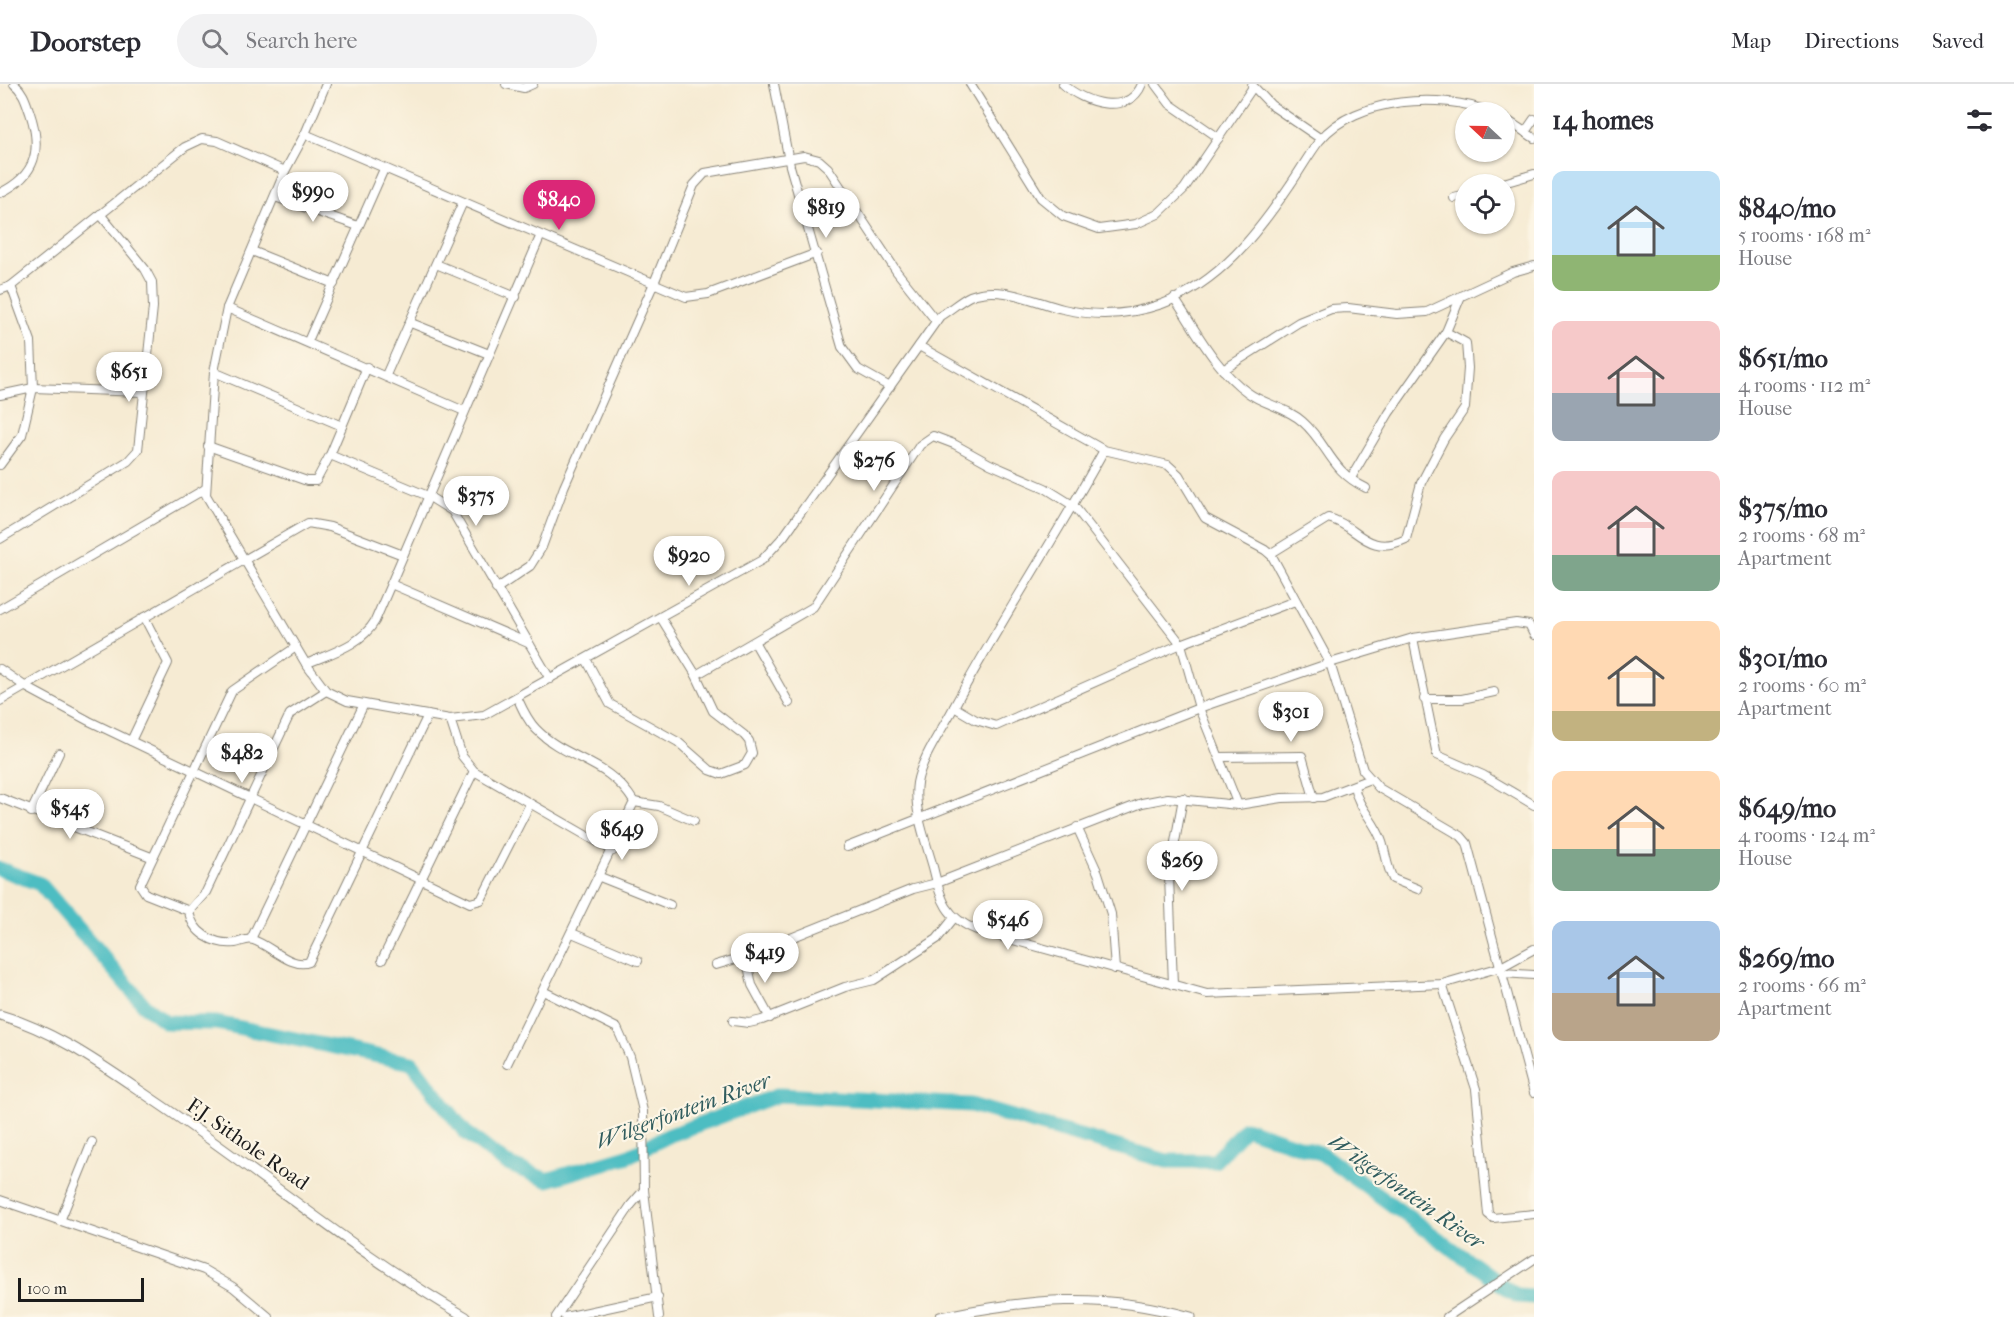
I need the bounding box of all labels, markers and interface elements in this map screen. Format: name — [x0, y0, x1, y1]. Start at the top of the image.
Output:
search box — [177, 14, 597, 68]
text: Doorstep — [30, 25, 141, 58]
icon: search — [198, 25, 231, 58]
text: Search here — [246, 28, 357, 54]
text: Map — [1731, 29, 1771, 53]
text: Directions — [1804, 29, 1899, 53]
text: Saved — [1932, 29, 1984, 53]
north arrow — [1455, 102, 1515, 162]
map controls — [1455, 102, 1515, 234]
icon: filters — [1963, 104, 1996, 137]
text: 14 homes — [1552, 105, 1654, 136]
pin: $990 — [277, 172, 349, 223]
button: locate — [1455, 174, 1515, 234]
text: $990 — [291, 180, 335, 203]
pin: $840 — [523, 180, 595, 231]
text: $840 — [537, 188, 581, 211]
pin: $819 — [790, 188, 862, 239]
text: $840/mo — [1738, 193, 1836, 224]
icon: home — [1600, 195, 1672, 267]
text: $819 — [807, 196, 845, 219]
text: 5 rooms · 168 m² — [1738, 224, 1871, 247]
text: House — [1738, 247, 1792, 270]
text: $651/mo — [1738, 343, 1828, 374]
icon: home — [1600, 345, 1672, 417]
pin: $651 — [93, 352, 165, 403]
text: $651 — [110, 360, 148, 383]
text: 4 rooms · 112 m² — [1738, 374, 1870, 397]
text: House — [1738, 397, 1792, 420]
pin: $276 — [838, 441, 910, 492]
text: $276 — [853, 449, 895, 472]
pin: $375 — [440, 476, 512, 527]
text: $375 — [457, 484, 495, 507]
text: $375/mo — [1738, 493, 1828, 524]
icon: home — [1600, 495, 1672, 567]
text: 2 rooms · 68 m² — [1738, 524, 1865, 547]
pin: $920 — [653, 536, 725, 587]
text: $920 — [668, 544, 710, 567]
text: Apartment — [1738, 547, 1832, 570]
text: $301/mo — [1738, 643, 1827, 674]
icon: home — [1600, 645, 1672, 717]
text: 2 rooms · 60 m² — [1738, 674, 1866, 697]
pin: $301 — [1255, 692, 1327, 743]
text: Apartment — [1738, 697, 1832, 720]
text: $301 — [1272, 700, 1310, 723]
pin: $482 — [206, 733, 278, 784]
text: $482 — [220, 741, 264, 764]
pin: $545 — [34, 789, 106, 840]
text: $649/mo — [1738, 793, 1836, 824]
icon: home — [1600, 795, 1672, 867]
text: $545 — [50, 797, 90, 820]
pin: $649 — [586, 810, 658, 861]
text: $649 — [600, 818, 644, 841]
text: 4 rooms · 124 m² — [1738, 824, 1875, 847]
pin: $269 — [1146, 841, 1218, 892]
text: House — [1738, 847, 1792, 870]
text: $269 — [1161, 849, 1203, 872]
pin: $546 — [972, 900, 1044, 951]
text: $546 — [987, 908, 1029, 931]
pin: $419 — [729, 933, 801, 984]
text: $419 — [745, 941, 785, 964]
text: $269/mo — [1738, 943, 1834, 974]
icon: home — [1600, 945, 1672, 1017]
text: 2 rooms · 66 m² — [1738, 974, 1866, 997]
text: Apartment — [1738, 997, 1832, 1020]
water label: Wilgerfontein River — [592, 1066, 776, 1155]
street label: F.J. Sithole Road — [182, 1093, 314, 1195]
water label: Wilgerfontein River — [1323, 1128, 1491, 1257]
scale bar — [18, 1275, 144, 1302]
text: 100 m — [27, 1279, 67, 1298]

